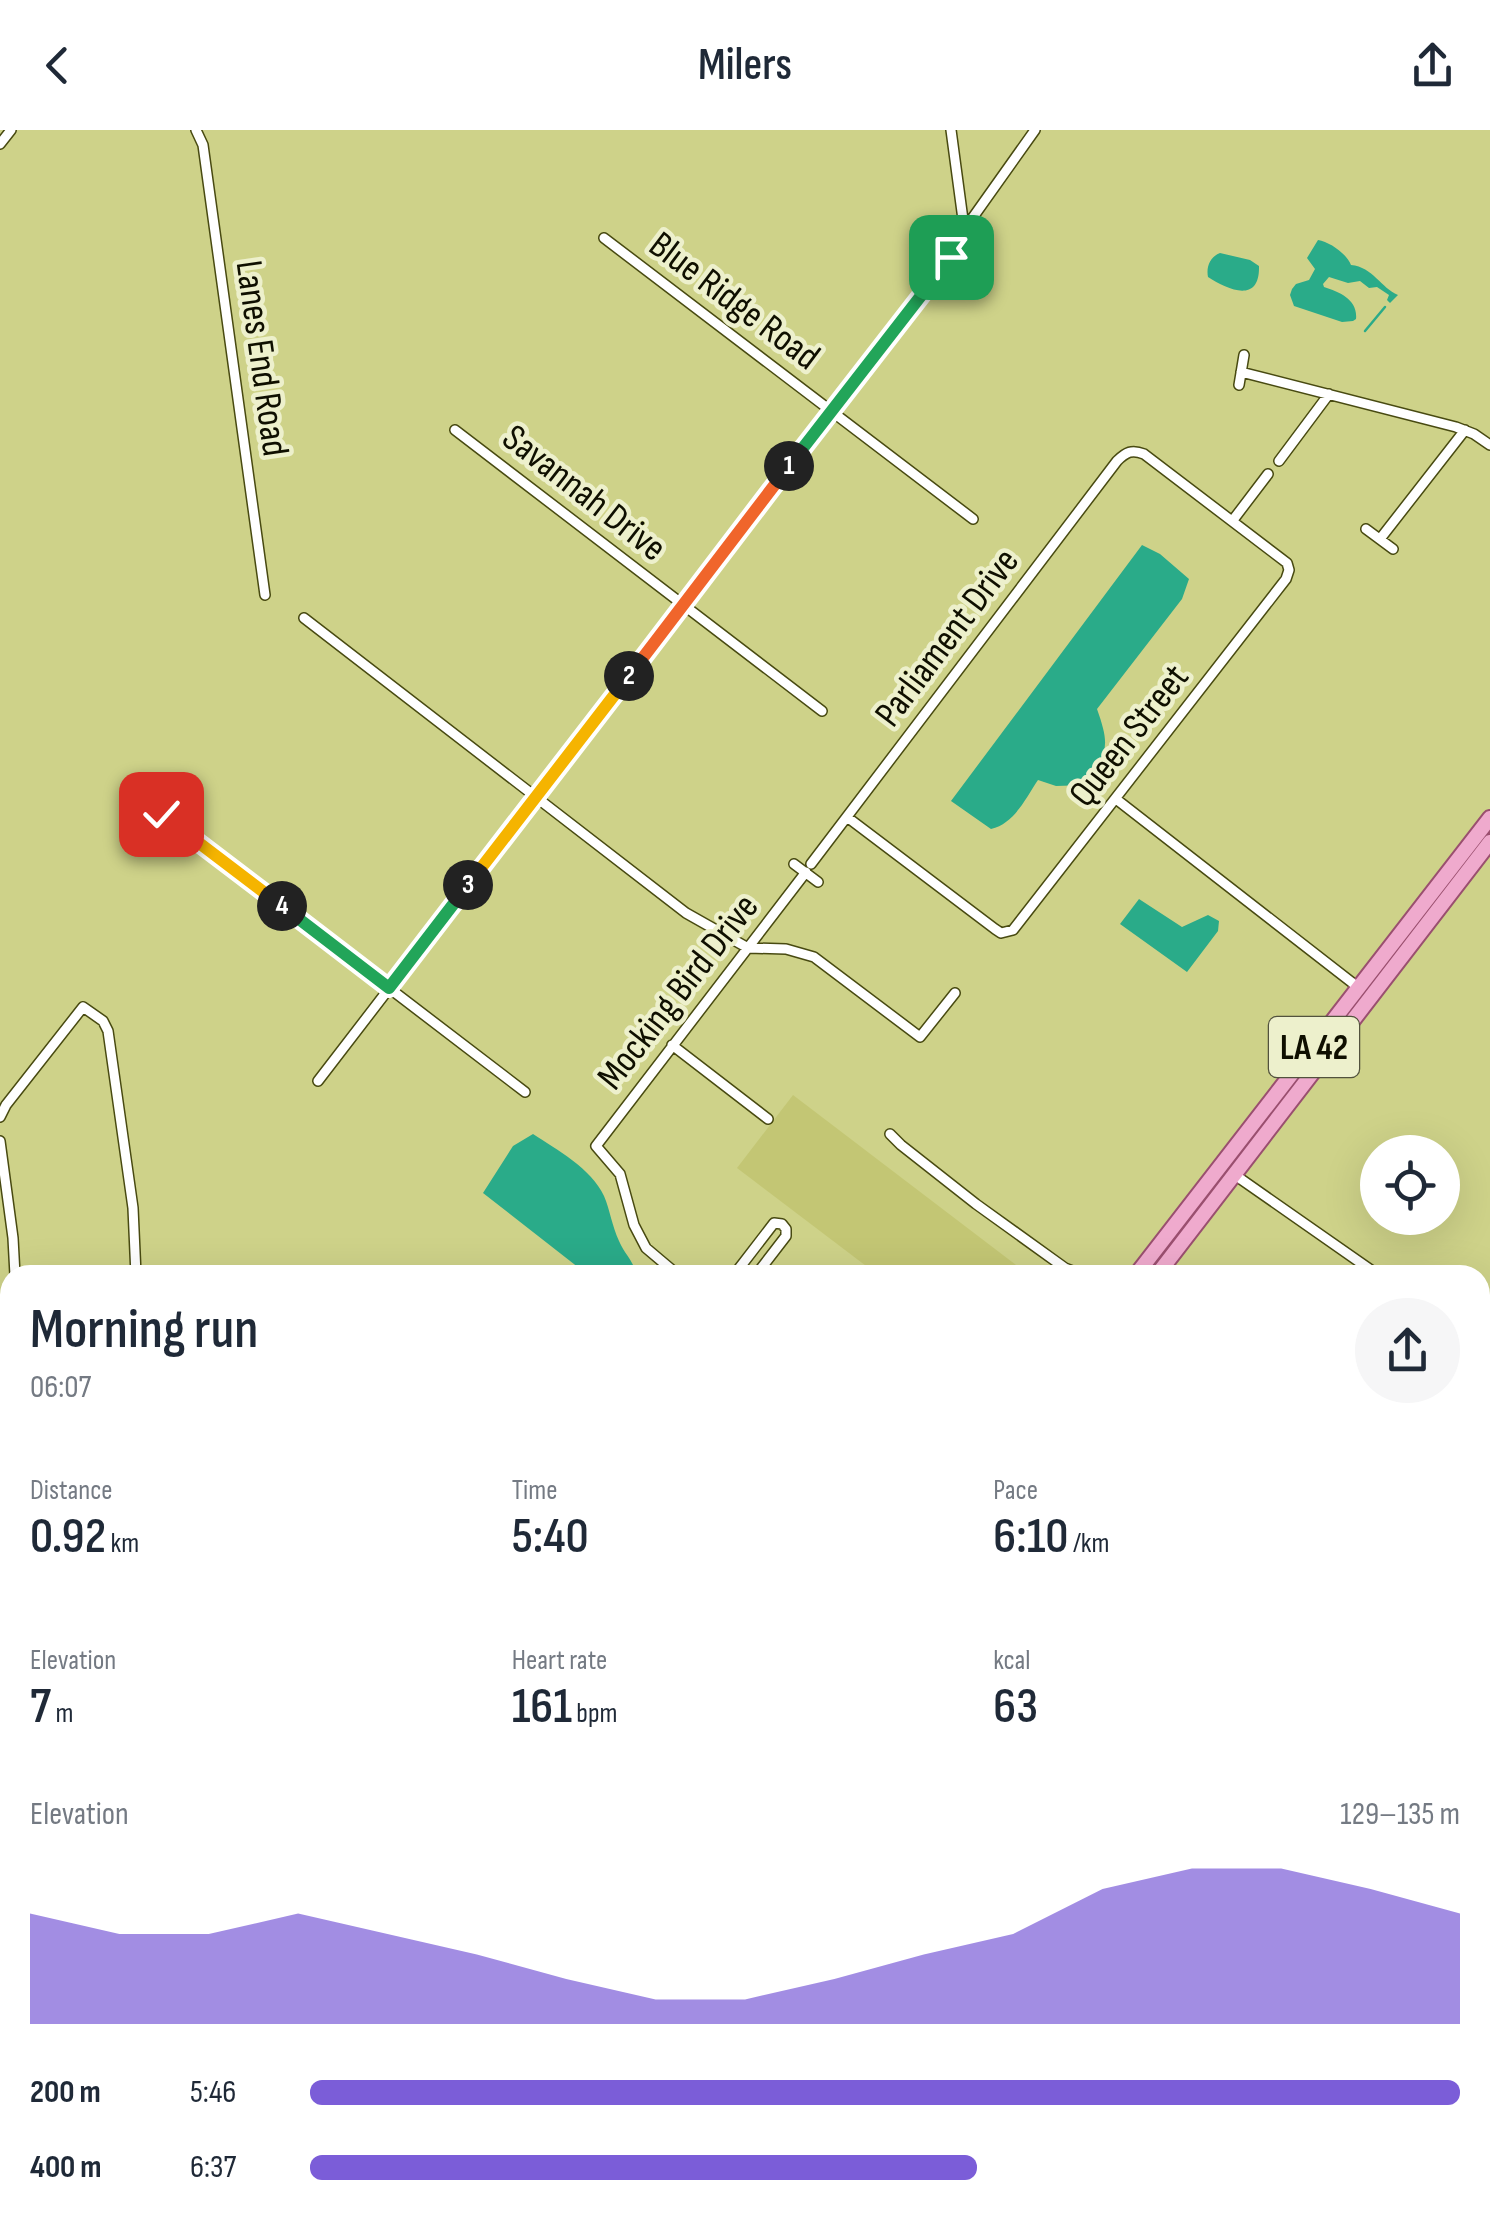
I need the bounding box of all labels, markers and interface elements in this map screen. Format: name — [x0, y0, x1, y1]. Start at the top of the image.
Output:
icon: back — [30, 38, 85, 93]
text: Milers — [698, 38, 792, 93]
icon: share — [1405, 38, 1460, 93]
pin — [909, 215, 994, 300]
street label: Blue Ridge Road — [640, 223, 828, 380]
icon: arrive — [924, 230, 979, 285]
street label: Lanes End Road — [226, 258, 298, 459]
street label: Savannah Drive — [493, 415, 675, 571]
pin: 1 — [764, 441, 814, 491]
text: 1 — [784, 449, 794, 482]
street label: Parliament Drive — [866, 540, 1029, 736]
pin: 2 — [604, 651, 654, 701]
street label: Queen Street — [1060, 656, 1199, 816]
text: 2 — [623, 659, 635, 692]
pin — [119, 772, 204, 857]
icon: check — [134, 787, 189, 842]
pin: 3 — [443, 860, 493, 910]
text: 3 — [462, 868, 474, 901]
pin: 4 — [257, 881, 307, 931]
street label: Mocking Bird Drive — [588, 885, 768, 1098]
text: 4 — [275, 889, 289, 922]
road number: LA 42 — [1269, 1017, 1359, 1077]
map controls — [1360, 1135, 1460, 1235]
button: locate — [1360, 1135, 1460, 1235]
text: Morning run — [30, 1297, 258, 1364]
button: share — [1355, 1298, 1460, 1403]
text: 06:07 — [30, 1368, 91, 1407]
text: Distance — [30, 1474, 113, 1507]
text: Time — [512, 1474, 557, 1507]
text: Pace — [993, 1474, 1038, 1507]
text: 0.92 — [30, 1507, 106, 1567]
text: 5:40 — [512, 1507, 589, 1567]
text: 6:10 — [993, 1507, 1068, 1567]
text: km — [106, 1527, 139, 1560]
text: /km — [1068, 1527, 1109, 1560]
text: Elevation — [30, 1644, 116, 1677]
text: Heart rate — [512, 1644, 607, 1677]
text: kcal — [993, 1644, 1030, 1677]
text: 7 — [30, 1677, 51, 1737]
text: 161 — [512, 1677, 572, 1737]
text: 63 — [993, 1677, 1038, 1737]
text: m — [51, 1697, 74, 1730]
text: bpm — [572, 1697, 618, 1730]
text: Elevation — [30, 1795, 129, 1834]
text: 129–135 m — [1340, 1795, 1460, 1834]
text: 200 m — [30, 2073, 101, 2112]
text: 5:46 — [190, 2073, 236, 2112]
text: 400 m — [30, 2148, 102, 2187]
text: 6:37 — [190, 2148, 236, 2187]

